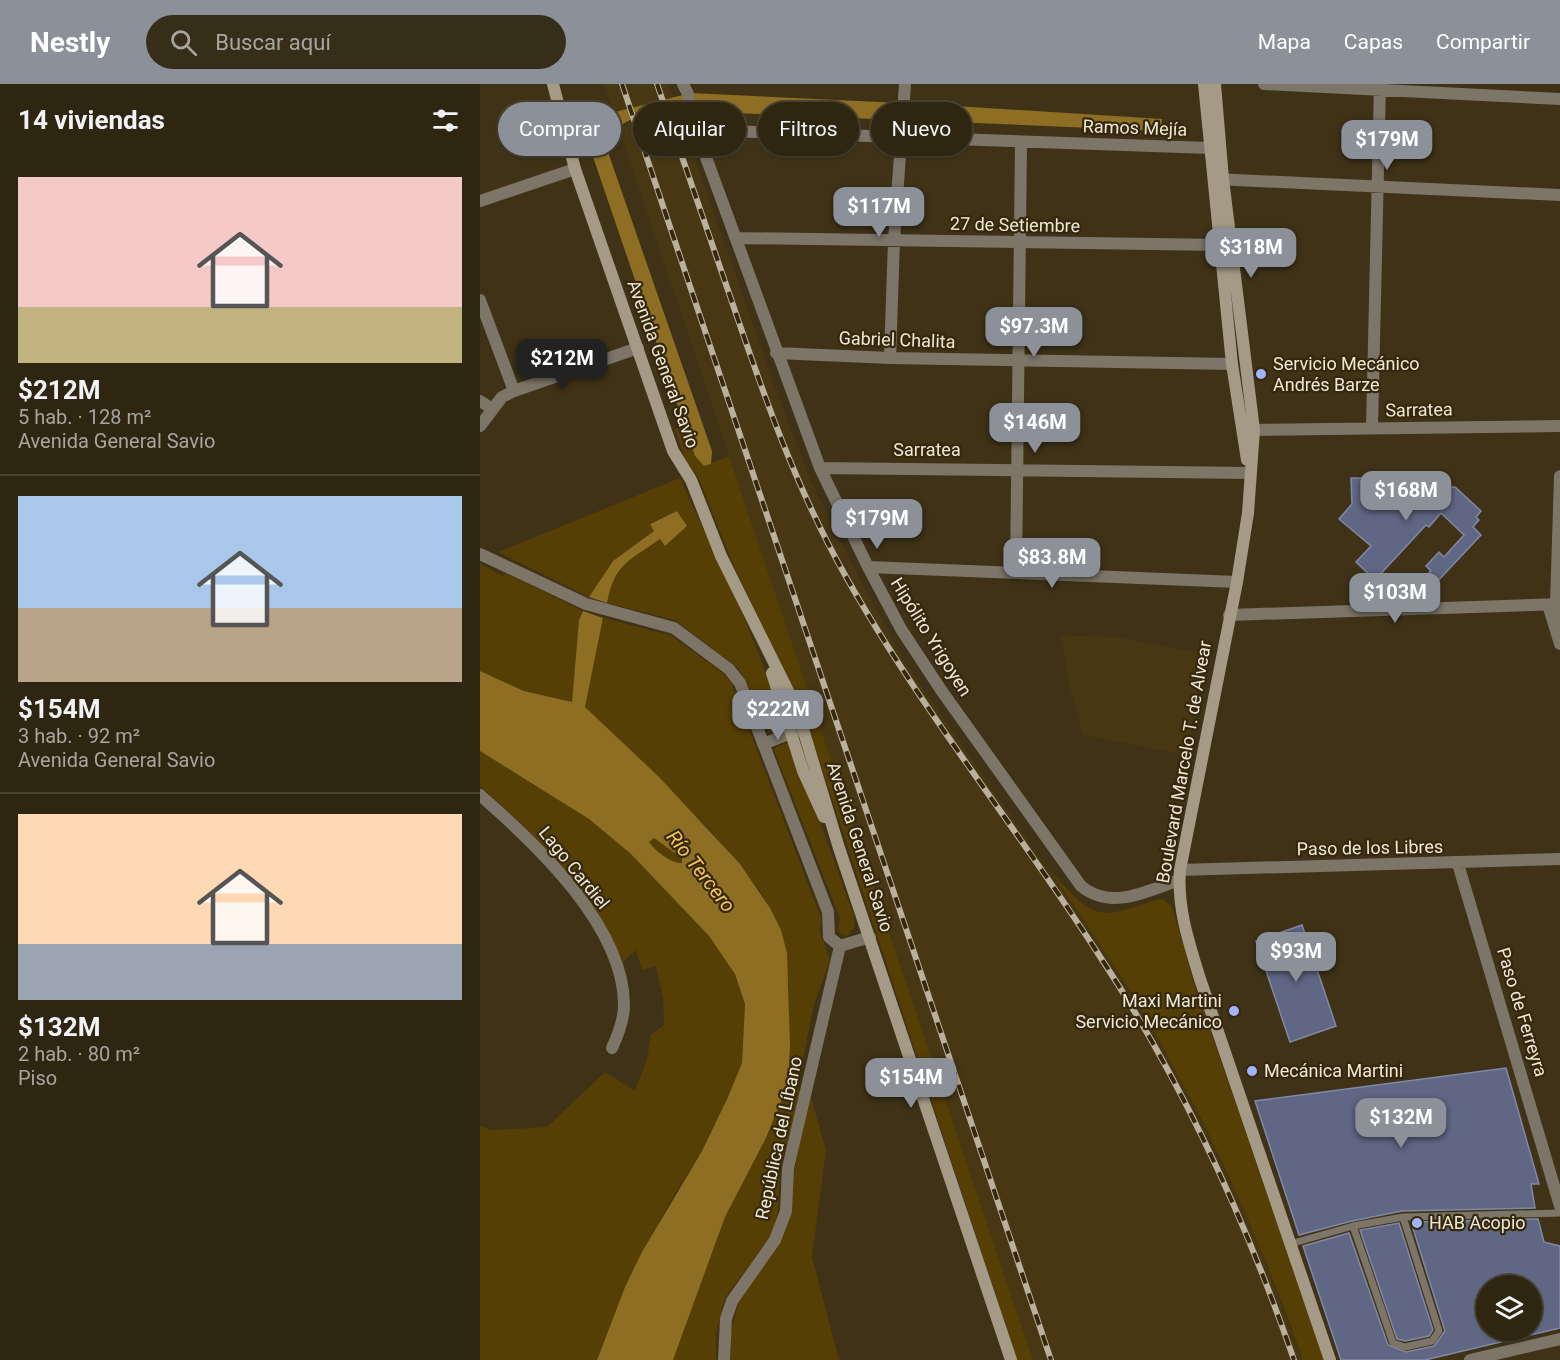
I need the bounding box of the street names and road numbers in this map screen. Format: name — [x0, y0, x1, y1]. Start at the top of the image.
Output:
street label: Ramos Mejía — [1082, 115, 1188, 140]
street label: 27 de Setiembre — [950, 213, 1080, 236]
street label: Avenida General Savio — [623, 277, 704, 451]
street label: Gabriel Chalita — [838, 327, 956, 352]
street label: Sarratea — [1385, 398, 1453, 421]
street label: Sarratea — [893, 439, 961, 460]
street label: Hipólito Yrigoyen — [887, 574, 976, 700]
street label: Boulevard Marcelo T. de Alvear — [1152, 639, 1215, 885]
street label: Avenida General Savio — [823, 759, 898, 935]
street label: Lago Cardiel — [535, 822, 614, 913]
street label: Paso de los Libres — [1297, 836, 1443, 859]
street label: Paso de Ferreyra — [1493, 945, 1552, 1079]
street label: República del Líbano — [751, 1055, 806, 1221]

